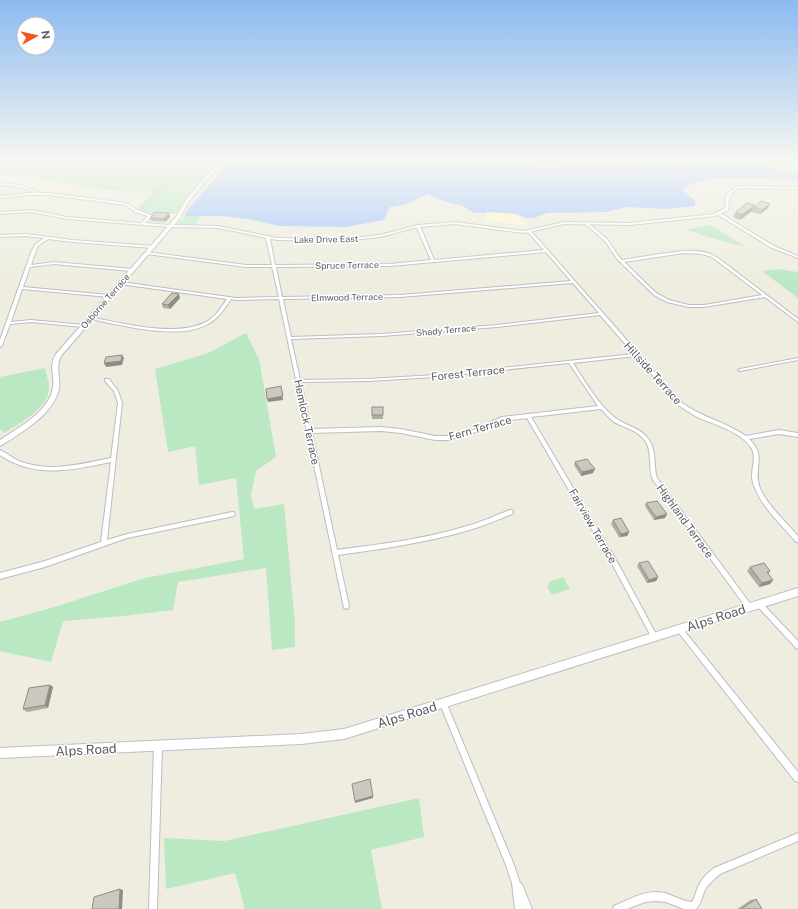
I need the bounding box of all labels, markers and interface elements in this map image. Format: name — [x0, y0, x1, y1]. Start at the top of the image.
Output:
north arrow — [16, 16, 56, 56]
text: N — [39, 30, 52, 40]
street label: Lake Drive East — [294, 233, 359, 245]
street label: Spruce Terrace — [315, 259, 379, 271]
street label: Osborne Terrace — [78, 271, 132, 331]
street label: Elmwood Terrace — [311, 291, 383, 303]
street label: Shady Terrace — [416, 322, 476, 338]
street label: Hillside Terrace — [622, 339, 684, 407]
street label: Forest Terrace — [431, 363, 505, 383]
street label: Hemlock Terrace — [292, 378, 322, 466]
street label: Fern Terrace — [447, 413, 513, 443]
street label: Highland Terrace — [654, 482, 716, 560]
street label: Fairview Terrace — [567, 487, 619, 565]
street label: Alps Road — [685, 601, 747, 635]
street label: Alps Road — [375, 699, 439, 731]
street label: Alps Road — [55, 741, 117, 759]

